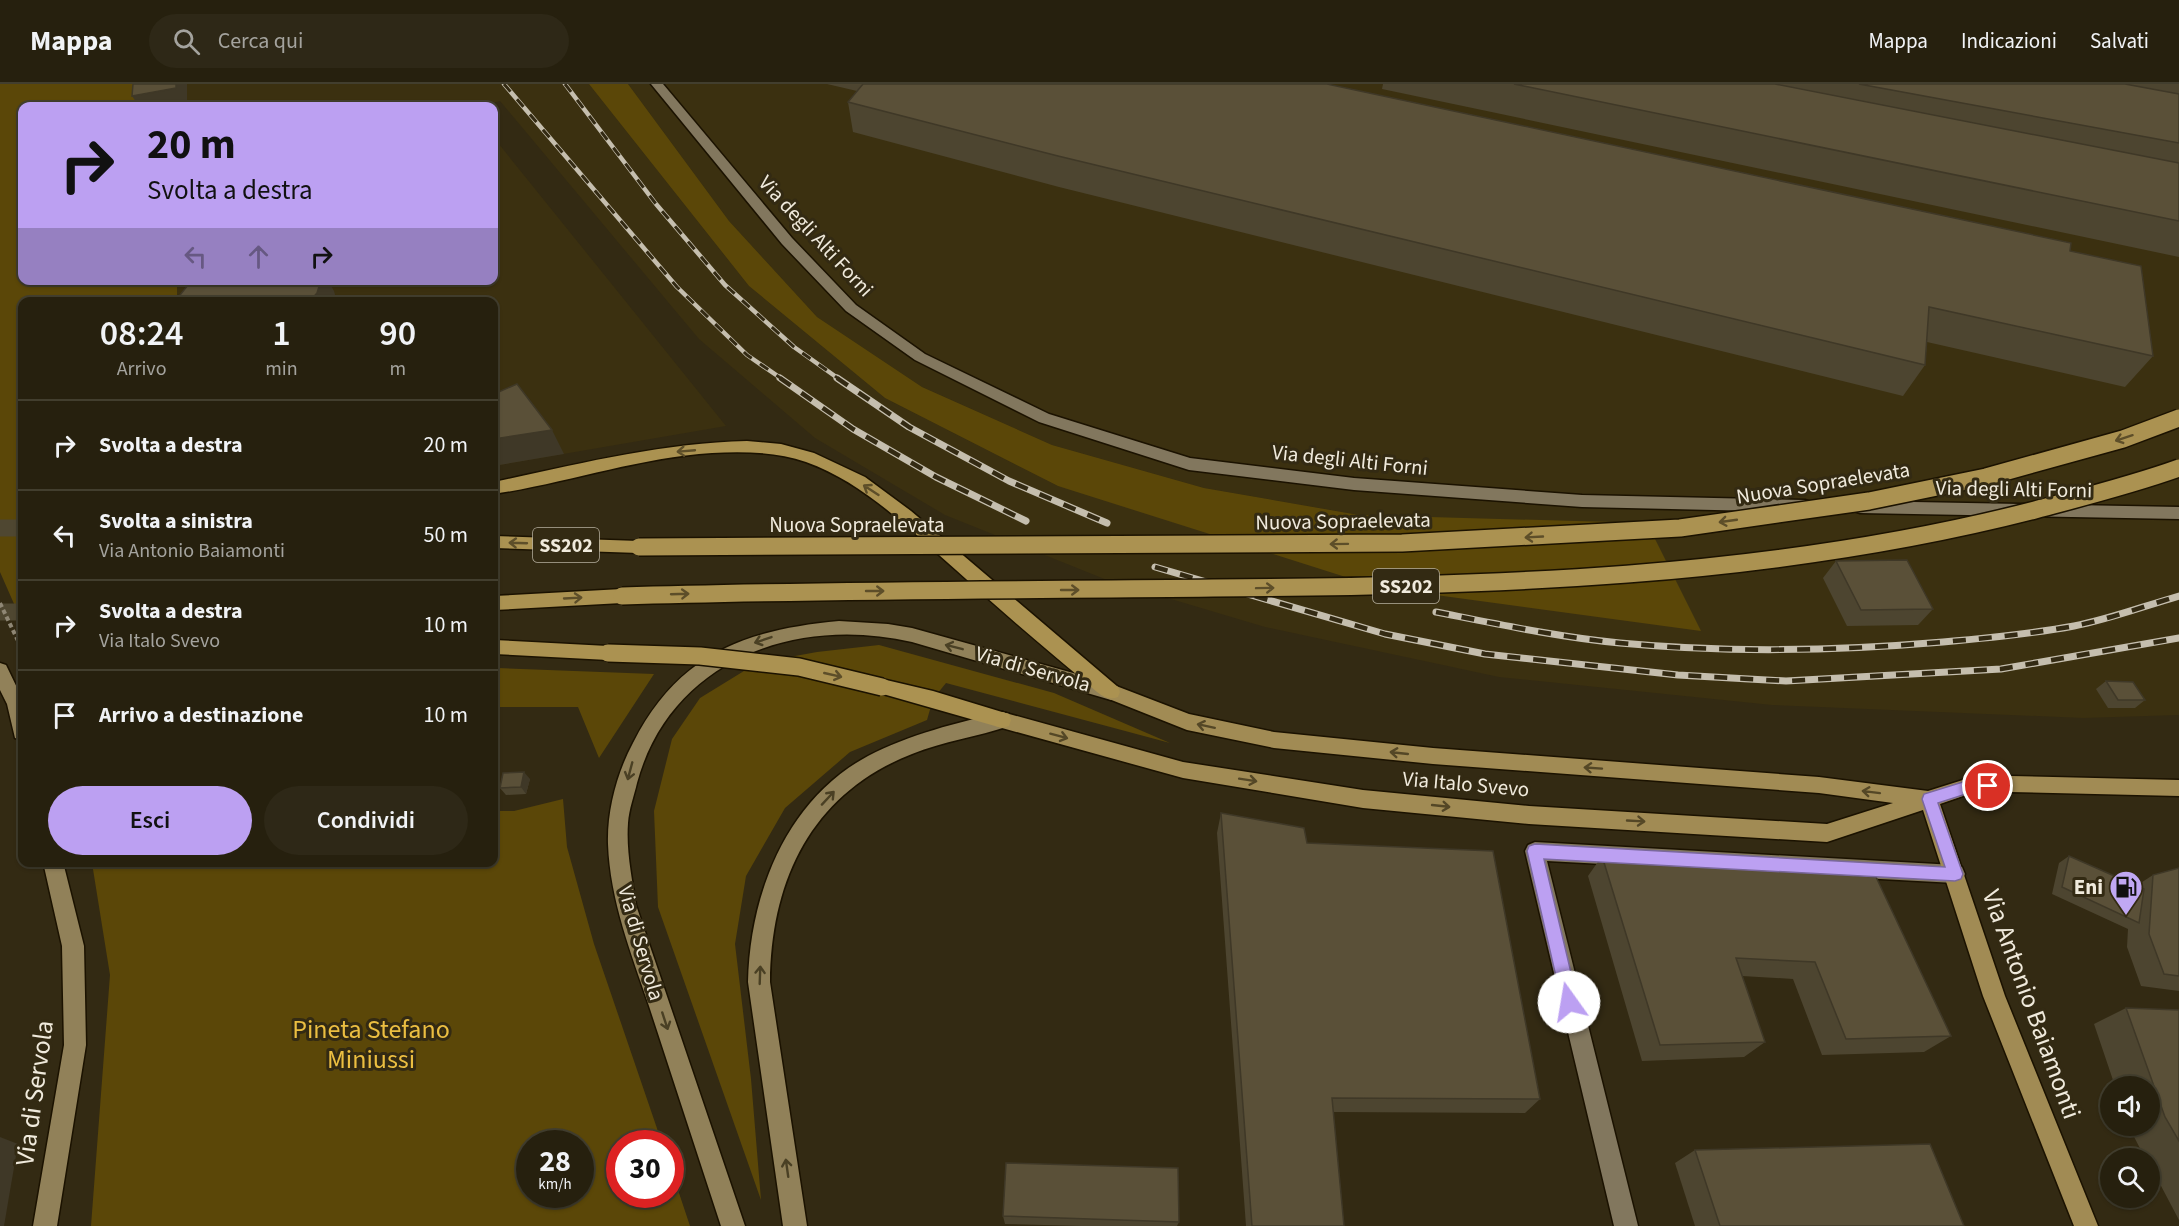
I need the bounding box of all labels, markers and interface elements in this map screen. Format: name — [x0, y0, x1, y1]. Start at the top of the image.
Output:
search box — [149, 14, 569, 68]
text: Mappa — [30, 21, 113, 61]
icon: search — [170, 25, 203, 58]
text: Cerca qui — [218, 25, 303, 57]
text: Mappa — [1869, 26, 1928, 56]
text: Indicazioni — [1961, 26, 2057, 56]
text: Salvati — [2090, 26, 2149, 56]
text: 20 m — [147, 115, 236, 175]
icon: right — [48, 126, 126, 204]
street label: Via degli Alti Forni — [752, 169, 880, 303]
text: Svolta a destra — [147, 171, 313, 210]
icon: left — [179, 240, 212, 273]
icon: ahead — [242, 240, 275, 273]
icon: right — [305, 240, 338, 273]
text: 08:24 — [100, 308, 183, 359]
text: 1 — [272, 308, 291, 359]
text: 90 — [379, 308, 416, 359]
text: Arrivo — [117, 355, 166, 383]
text: min — [265, 355, 298, 383]
text: m — [390, 355, 406, 383]
icon: right — [48, 429, 81, 462]
text: Svolta a destra — [99, 429, 243, 461]
text: 20 m — [423, 429, 468, 461]
one-way arrow — [2115, 433, 2134, 444]
street label: Via degli Alti Forni — [1271, 437, 1429, 483]
one-way arrow — [676, 446, 696, 457]
street label: Nuova Sopraelevata — [1734, 454, 1912, 512]
street label: Via degli Alti Forni — [1935, 473, 2093, 505]
one-way arrow — [863, 484, 880, 496]
street label: Nuova Sopraelevata — [1255, 504, 1431, 538]
text: Svolta a sinistra — [99, 505, 253, 537]
street label: Nuova Sopraelevata — [769, 510, 945, 540]
one-way arrow — [1719, 516, 1739, 527]
icon: left — [48, 519, 81, 552]
text: 50 m — [423, 519, 468, 551]
road number: SS202 — [533, 528, 599, 562]
one-way arrow — [1525, 532, 1545, 543]
text: Via Antonio Baiamonti — [99, 537, 285, 565]
one-way arrow — [508, 538, 528, 549]
one-way arrow — [1330, 538, 1350, 550]
road number: SS202 — [1373, 569, 1439, 603]
one-way arrow — [1255, 582, 1275, 593]
one-way arrow — [1060, 584, 1080, 595]
one-way arrow — [865, 585, 885, 597]
one-way arrow — [670, 588, 690, 600]
one-way arrow — [562, 593, 582, 604]
text: Svolta a destra — [99, 595, 243, 627]
icon: right — [48, 609, 81, 642]
text: 10 m — [423, 609, 468, 641]
text: Via Italo Svevo — [99, 627, 220, 655]
one-way arrow — [754, 635, 773, 646]
street label: Via di Servola — [972, 638, 1094, 700]
one-way arrow — [945, 640, 964, 652]
one-way arrow — [823, 670, 842, 682]
icon: arrive — [48, 699, 81, 732]
text: Arrivo a destinazione — [99, 699, 304, 731]
text: 10 m — [423, 699, 468, 731]
one-way arrow — [1197, 720, 1216, 731]
one-way arrow — [1049, 730, 1068, 742]
one-way arrow — [1389, 747, 1409, 758]
pin — [1962, 760, 2013, 811]
one-way arrow — [624, 761, 635, 780]
one-way arrow — [1584, 762, 1604, 773]
street label: Via Italo Svevo — [1401, 764, 1531, 804]
icon: arrive — [1971, 769, 2004, 802]
one-way arrow — [1238, 775, 1258, 786]
button: Esci — [48, 786, 252, 855]
button: Condividi — [264, 786, 468, 855]
one-way arrow — [1862, 786, 1882, 797]
one-way arrow — [821, 791, 835, 806]
one-way arrow — [1431, 801, 1451, 812]
one-way arrow — [1625, 816, 1645, 827]
fuel station icon: Eni — [2108, 869, 2144, 916]
place label: Eni — [2074, 872, 2103, 902]
street label: Via di Servola — [610, 882, 672, 1004]
street label: Via Antonio Baiamonti — [1973, 884, 2090, 1124]
one-way arrow — [755, 966, 766, 986]
position arrow — [1537, 970, 1601, 1034]
park label: Pineta Stefano Miniussi — [292, 1011, 450, 1078]
one-way arrow — [660, 1011, 671, 1030]
street label: Via di Servola — [6, 1018, 63, 1168]
map controls — [2100, 1076, 2160, 1208]
button: sound — [2100, 1076, 2160, 1136]
speed limit sign: 30 — [606, 1130, 684, 1208]
text: 28 — [539, 1140, 571, 1183]
button: search — [2100, 1148, 2160, 1208]
one-way arrow — [781, 1159, 792, 1179]
text: km/h — [538, 1174, 572, 1195]

